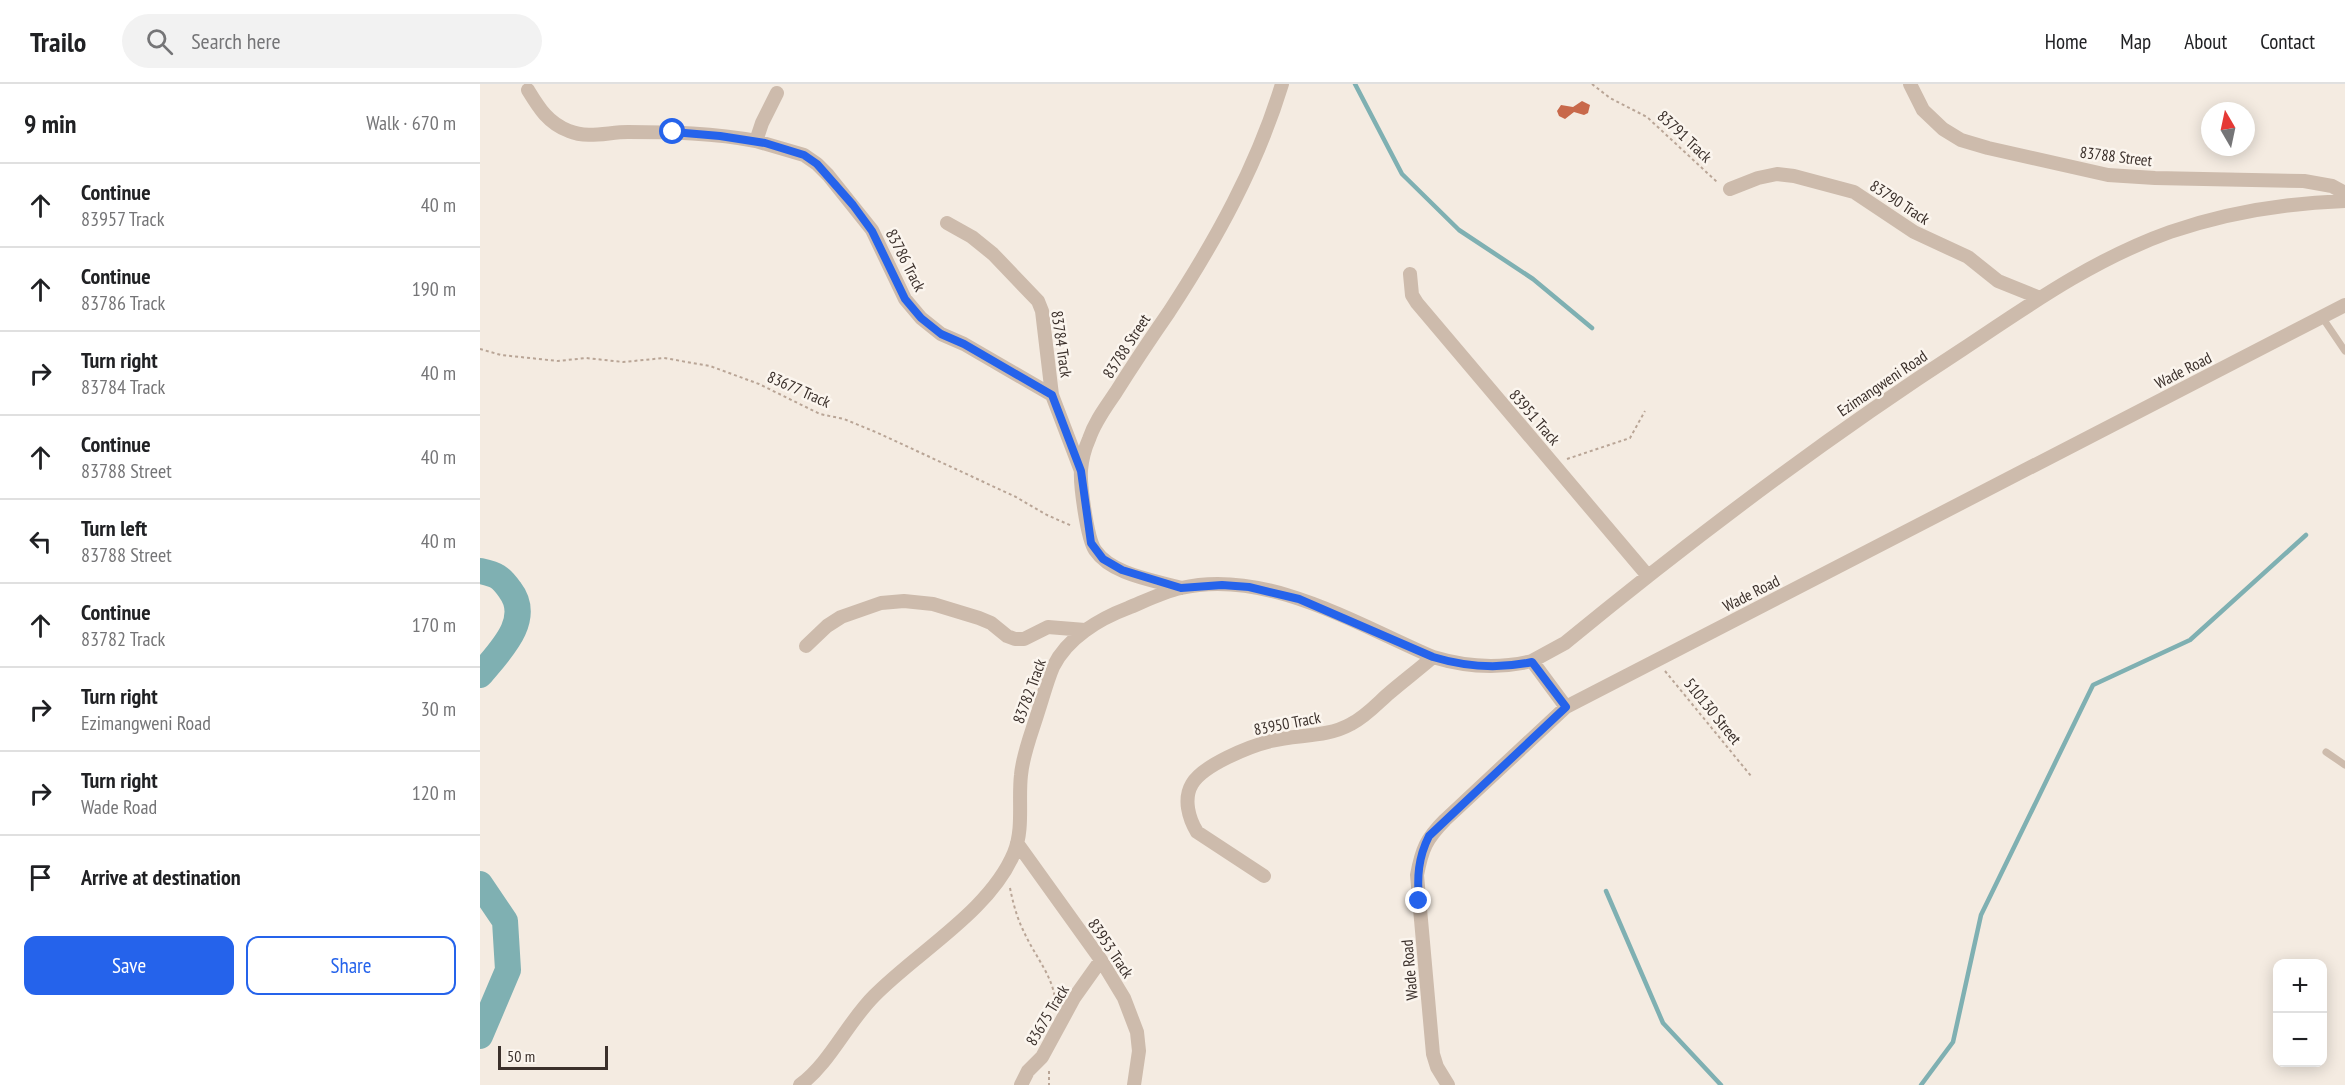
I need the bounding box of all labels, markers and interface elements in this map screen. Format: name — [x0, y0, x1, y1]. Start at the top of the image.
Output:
search box — [122, 14, 542, 68]
text: Trailo — [30, 23, 86, 60]
icon: search — [143, 25, 176, 58]
text: Search here — [191, 27, 281, 55]
text: Home — [2045, 28, 2087, 55]
text: Map — [2120, 28, 2151, 55]
text: About — [2184, 28, 2227, 55]
text: Contact — [2260, 28, 2315, 55]
north arrow — [2201, 102, 2255, 156]
street label: 83791 Track — [1654, 106, 1717, 167]
text: 9 min — [24, 107, 77, 140]
text: Walk · 670 m — [366, 110, 456, 136]
route start — [659, 118, 685, 144]
street label: 83788 Street — [2079, 142, 2154, 170]
street label: 83790 Track — [1866, 175, 1934, 229]
text: Continue — [81, 178, 151, 206]
icon: ahead — [24, 189, 57, 222]
text: 40 m — [421, 192, 456, 218]
text: 83957 Track — [81, 206, 164, 232]
street label: 83786 Track — [882, 225, 931, 295]
text: Continue — [81, 262, 151, 290]
icon: ahead — [24, 273, 57, 306]
text: 190 m — [412, 276, 456, 302]
text: 83786 Track — [81, 290, 165, 316]
street label: 83784 Track — [1047, 309, 1077, 380]
street label: 83788 Street — [1098, 310, 1154, 382]
text: Turn right — [81, 346, 158, 374]
street label: Ezimangweni Road — [1833, 346, 1931, 420]
street label: Wade Road — [2151, 347, 2215, 393]
icon: right — [24, 357, 57, 390]
text: 40 m — [421, 360, 456, 386]
street label: 83677 Track — [764, 366, 834, 412]
text: 83784 Track — [81, 374, 165, 400]
street label: 83951 Track — [1505, 385, 1565, 450]
text: Continue — [81, 430, 151, 458]
icon: ahead — [24, 441, 57, 474]
text: 40 m — [421, 444, 456, 470]
text: 83788 Street — [81, 458, 172, 484]
text: Turn left — [81, 514, 147, 542]
icon: left — [24, 525, 57, 558]
text: 40 m — [421, 528, 456, 554]
text: 83788 Street — [81, 542, 172, 568]
street label: Wade Road — [1719, 570, 1783, 616]
text: Continue — [81, 598, 151, 626]
icon: ahead — [24, 609, 57, 642]
text: 170 m — [412, 612, 456, 638]
text: 83782 Track — [81, 626, 165, 652]
street label: 83782 Track — [1008, 655, 1050, 726]
street label: 510130 Street — [1680, 674, 1746, 749]
text: Turn right — [81, 682, 158, 710]
icon: right — [24, 693, 57, 726]
text: 30 m — [421, 696, 456, 722]
street label: 83950 Track — [1252, 707, 1323, 739]
text: Ezimangweni Road — [81, 710, 211, 736]
text: Turn right — [81, 766, 158, 794]
icon: right — [24, 777, 57, 810]
text: 120 m — [412, 780, 456, 806]
text: Wade Road — [81, 794, 157, 820]
icon: arrive — [24, 861, 57, 894]
text: Arrive at destination — [81, 863, 241, 891]
route end — [1405, 887, 1431, 913]
street label: 83953 Track — [1084, 914, 1139, 982]
button: Save — [24, 936, 234, 995]
button: Share — [246, 936, 456, 995]
street label: Wade Road — [1396, 939, 1422, 1001]
map controls — [2273, 959, 2327, 1067]
button: + — [2273, 959, 2327, 1013]
street label: 83675 Track — [1021, 980, 1073, 1049]
button: − — [2273, 1013, 2327, 1067]
scale bar — [498, 1043, 608, 1070]
text: 50 m — [507, 1046, 535, 1066]

